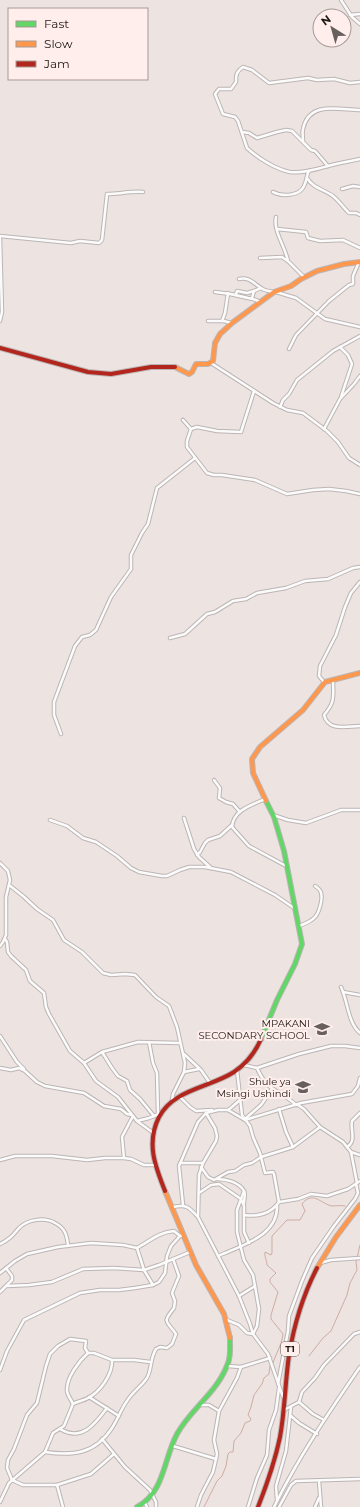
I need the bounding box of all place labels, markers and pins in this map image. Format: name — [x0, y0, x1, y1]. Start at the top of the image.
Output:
place label: MPAKANI SECONDARY SCHOOL — [198, 1017, 310, 1042]
school or university icon: MPAKANI SECONDARY SCHOOL — [313, 1020, 331, 1038]
place label: Shule ya Msingi Ushindi — [216, 1075, 291, 1100]
school or university icon: Shule ya Msingi Ushindi — [294, 1078, 312, 1096]

